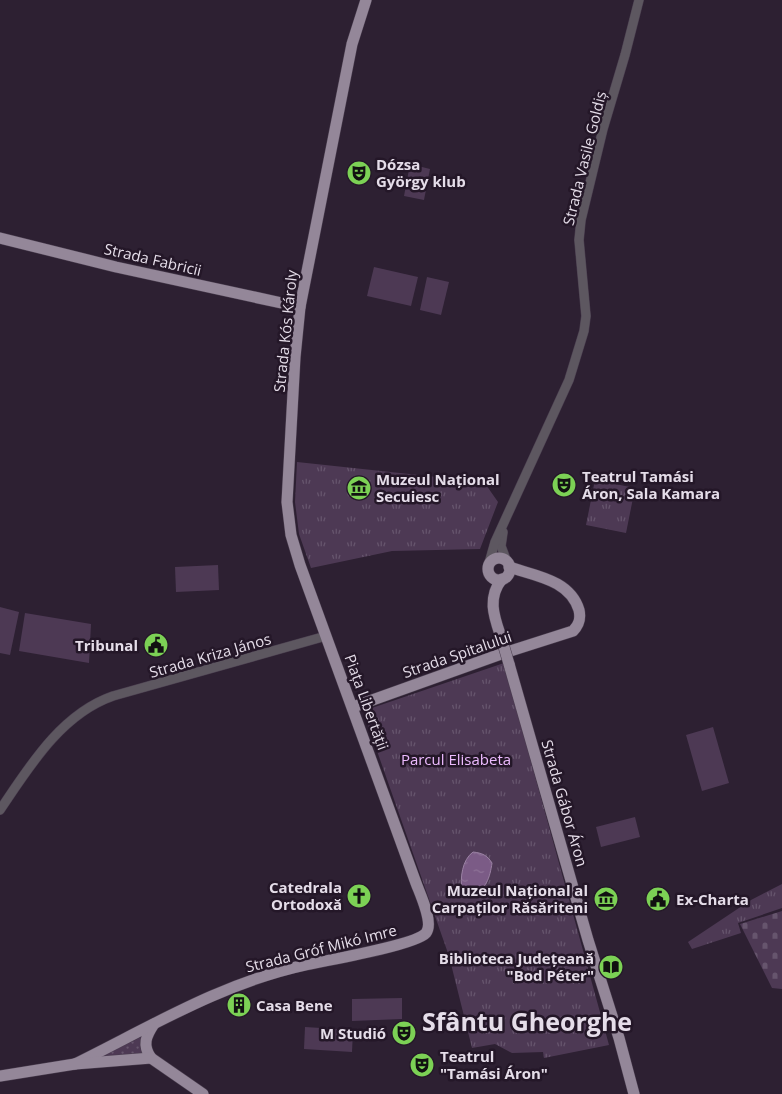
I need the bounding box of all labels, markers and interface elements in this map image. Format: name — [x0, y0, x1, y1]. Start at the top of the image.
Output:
street label: Strada Vasile Goldiș — [558, 89, 610, 227]
place label: Dózsa György klub — [376, 154, 466, 191]
theatre icon: Dózsa György klub — [346, 160, 372, 186]
street label: Strada Fabricii — [102, 238, 204, 280]
street label: Strada Kós Károly — [269, 268, 301, 393]
place label: Teatrul Tamási Áron, Sala Kamara — [582, 466, 720, 503]
place label: Muzeul Național Secuiesc — [376, 469, 500, 506]
theatre icon: Teatrul Tamási Áron, Sala Kamara — [551, 472, 577, 498]
museum icon: Muzeul Național Secuiesc — [346, 475, 372, 501]
street label: Strada Spitalului — [400, 626, 514, 682]
street label: Strada Kriza János — [147, 628, 273, 682]
public building icon: Tribunal — [143, 632, 169, 658]
place label: Tribunal — [75, 635, 138, 655]
street label: Piața Libertății — [340, 651, 394, 753]
street label: Strada Gábor Áron — [537, 737, 593, 869]
park label: Parcul Elisabeta — [401, 749, 511, 769]
place label: Catedrala Ortodoxă — [269, 877, 342, 914]
place label: Muzeul Național al Carpaților Răsăriteni — [432, 880, 588, 917]
church icon: Catedrala Ortodoxă — [346, 883, 372, 909]
museum icon: Muzeul Național al Carpaților Răsăriteni — [593, 886, 619, 912]
public building icon: Ex-Charta — [645, 886, 671, 912]
place label: Ex-Charta — [676, 889, 749, 909]
street label: Strada Gróf Mikó Imre — [243, 920, 399, 976]
place label: Biblioteca Județeană "Bod Péter" — [439, 948, 594, 985]
library icon: Biblioteca Județeană "Bod Péter" — [598, 954, 624, 980]
building icon: Casa Bene — [226, 992, 252, 1018]
place label: Casa Bene — [256, 995, 333, 1015]
district label: Sfântu Gheorghe — [422, 1004, 632, 1038]
theatre icon: M Studió — [391, 1020, 417, 1046]
place label: M Studió — [320, 1023, 386, 1043]
place label: Teatrul "Tamási Áron" — [440, 1046, 548, 1083]
theatre icon: Teatrul "Tamási Áron" — [409, 1052, 435, 1078]

